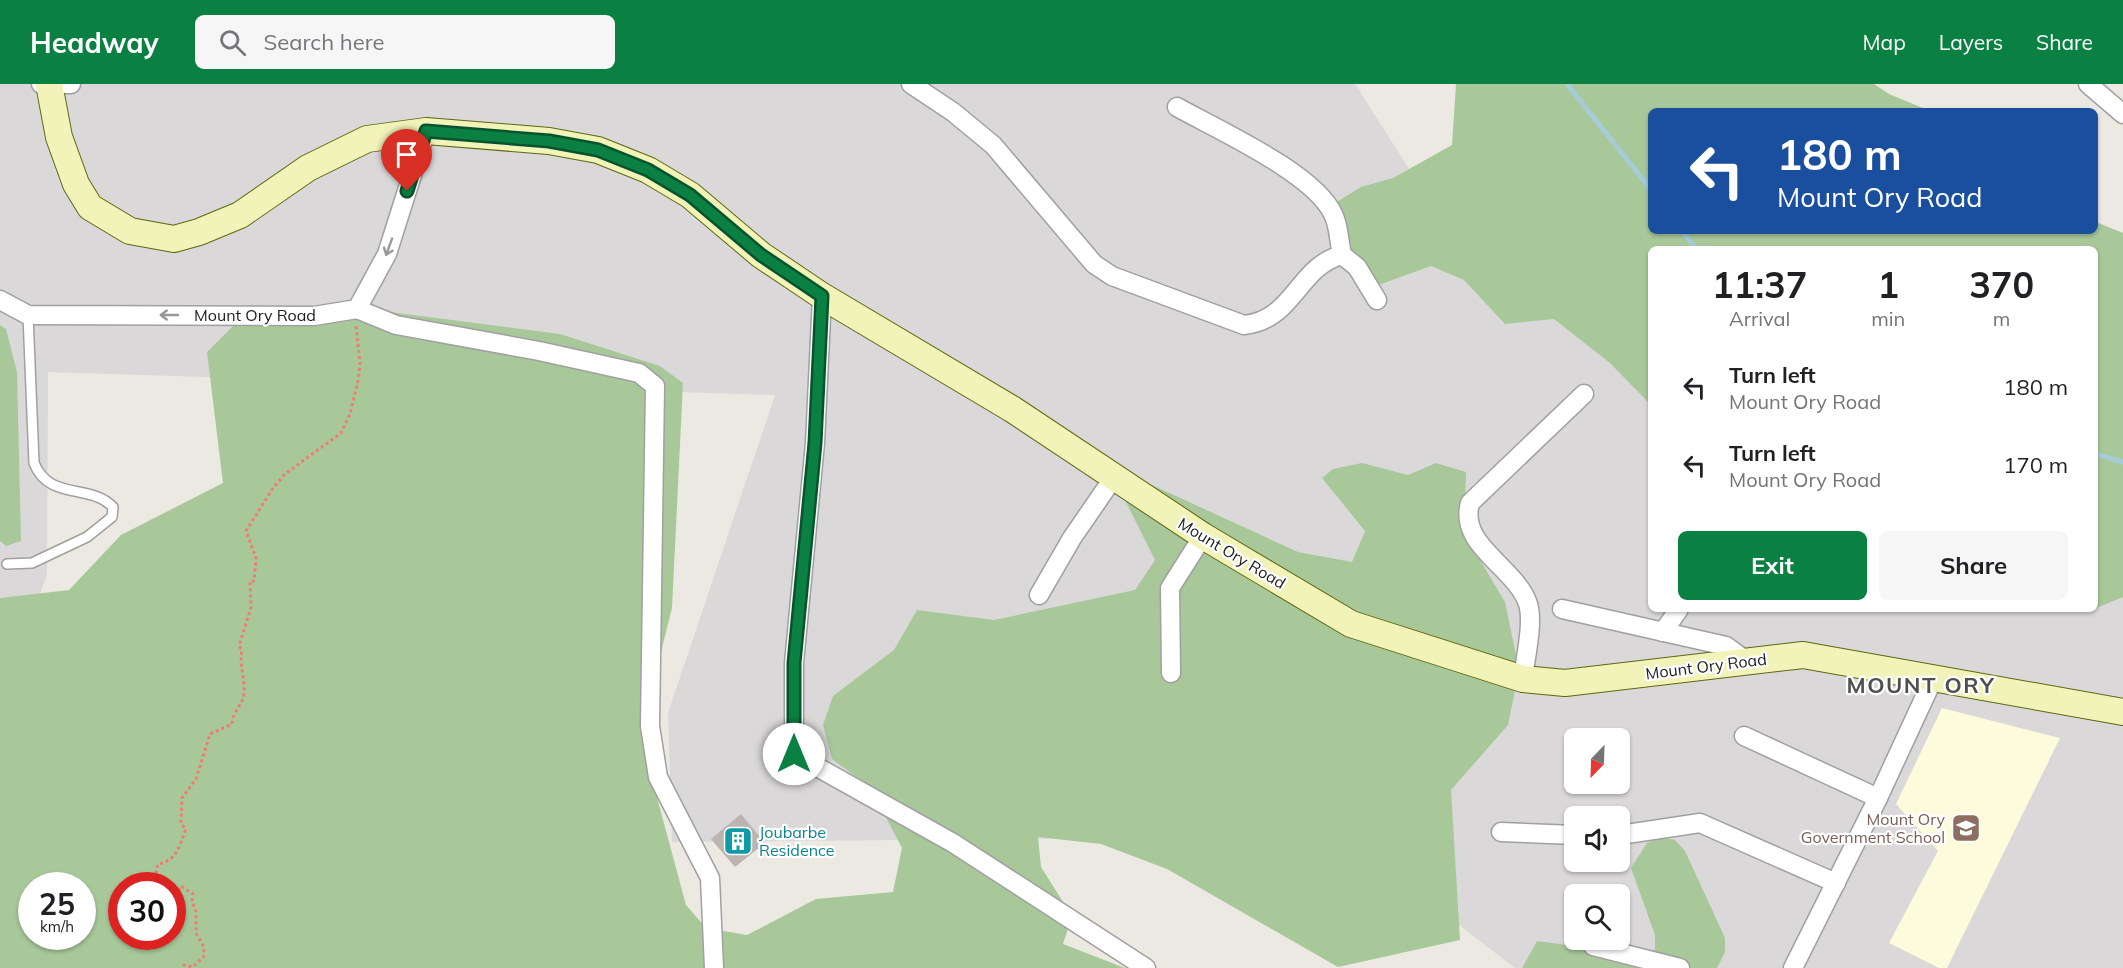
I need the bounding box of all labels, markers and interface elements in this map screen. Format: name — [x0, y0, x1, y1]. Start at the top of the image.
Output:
search box — [195, 15, 615, 69]
text: Headway — [30, 25, 159, 60]
icon: search — [216, 26, 249, 59]
text: Search here — [264, 28, 385, 56]
text: Map — [1863, 29, 1906, 55]
text: Layers — [1939, 29, 2003, 55]
text: Share — [2036, 29, 2093, 55]
text: 180 m — [1777, 128, 1902, 181]
pin — [381, 129, 432, 191]
icon: left — [1678, 132, 1756, 210]
icon: arrive — [390, 138, 423, 171]
text: Mount Ory Road — [1777, 180, 1983, 214]
one-way arrow — [382, 237, 393, 256]
text: 11:37 — [1712, 262, 1807, 307]
text: 1 — [1877, 262, 1899, 307]
text: 370 — [1969, 262, 2034, 307]
street label: Mount Ory Road — [194, 305, 316, 325]
text: Arrival — [1729, 306, 1790, 331]
text: min — [1871, 306, 1905, 331]
text: m — [1993, 306, 2010, 331]
one-way arrow — [160, 310, 180, 321]
text: Turn left — [1729, 361, 1816, 389]
icon: left — [1678, 371, 1711, 404]
text: 180 m — [2003, 373, 2068, 401]
text: Mount Ory Road — [1729, 389, 1881, 414]
text: Turn left — [1729, 439, 1816, 467]
icon: left — [1678, 449, 1711, 482]
text: 170 m — [2003, 451, 2068, 479]
text: Mount Ory Road — [1729, 467, 1881, 492]
street label: Mount Ory Road — [1175, 513, 1289, 593]
button: Exit — [1678, 531, 1867, 600]
button: Share — [1879, 531, 2068, 600]
street label: Mount Ory Road — [1644, 649, 1768, 683]
district label: MOUNT ORY — [1847, 671, 1995, 699]
position arrow — [762, 722, 826, 786]
north arrow — [1564, 728, 1630, 794]
map controls — [1564, 728, 1630, 950]
button: sound — [1564, 806, 1630, 872]
place label: Mount Ory Government School — [1801, 809, 1945, 847]
school or university icon: Mount Ory Government School — [1950, 812, 1982, 844]
place label: Joubarbe Residence — [759, 822, 834, 860]
building icon: Joubarbe Residence — [722, 825, 754, 857]
speed limit sign: 30 — [108, 872, 186, 950]
button: search — [1564, 884, 1630, 950]
text: 25 — [39, 885, 75, 923]
text: km/h — [40, 917, 74, 936]

